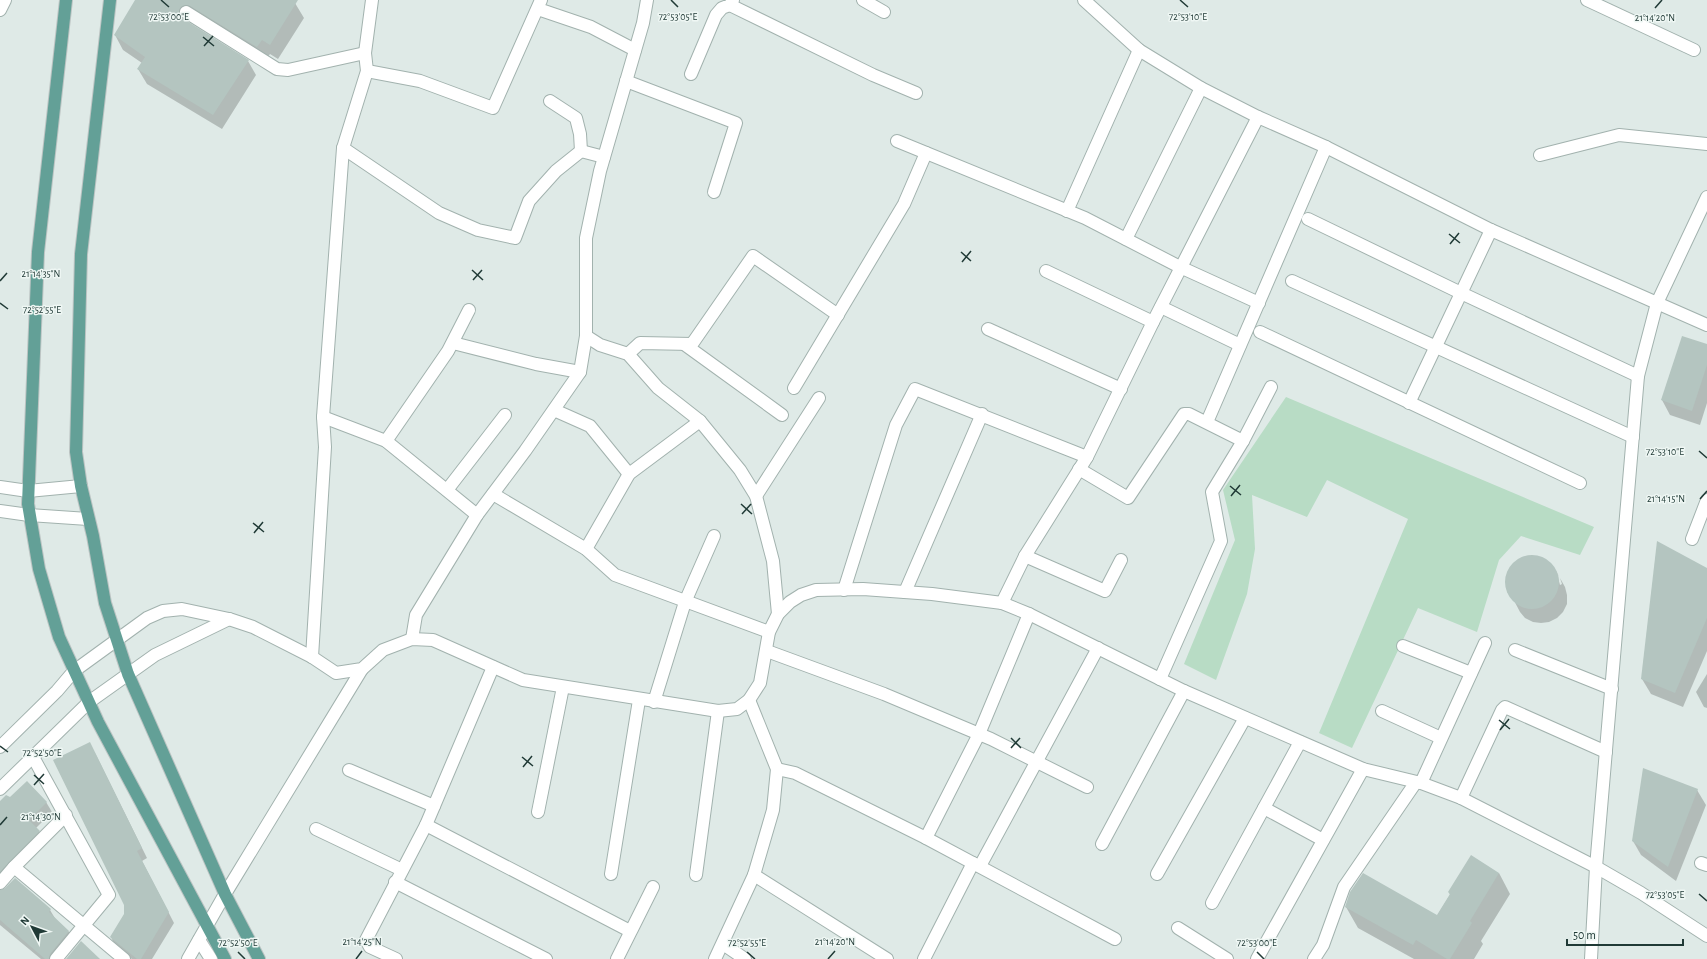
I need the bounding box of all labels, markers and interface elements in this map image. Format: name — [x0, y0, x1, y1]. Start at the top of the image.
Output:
text: 72°53'00"E — [149, 12, 189, 22]
text: 72°53'05"E — [659, 12, 698, 22]
text: 72°53'10"E — [1169, 12, 1207, 22]
text: 21°14'20"N — [1635, 13, 1675, 23]
text: 21°14'35"N — [22, 269, 60, 279]
text: 72°52'55"E — [23, 305, 61, 315]
text: 72°53'10"E — [1646, 447, 1684, 457]
text: 21°14'15"N — [1647, 494, 1685, 504]
text: 72°52'50"E — [22, 748, 62, 758]
text: 21°14'30"N — [21, 812, 61, 822]
text: 72°53'05"E — [1646, 890, 1685, 900]
north arrow — [12, 907, 52, 947]
text: N — [18, 914, 31, 927]
scale bar — [1567, 921, 1683, 947]
text: 50 m — [1573, 929, 1596, 941]
text: 21°14'25"N — [342, 937, 382, 947]
text: 21°14'20"N — [815, 937, 855, 947]
text: 72°52'50"E — [218, 938, 258, 948]
text: 72°52'55"E — [728, 938, 766, 948]
text: 72°53'00"E — [1237, 938, 1277, 948]

